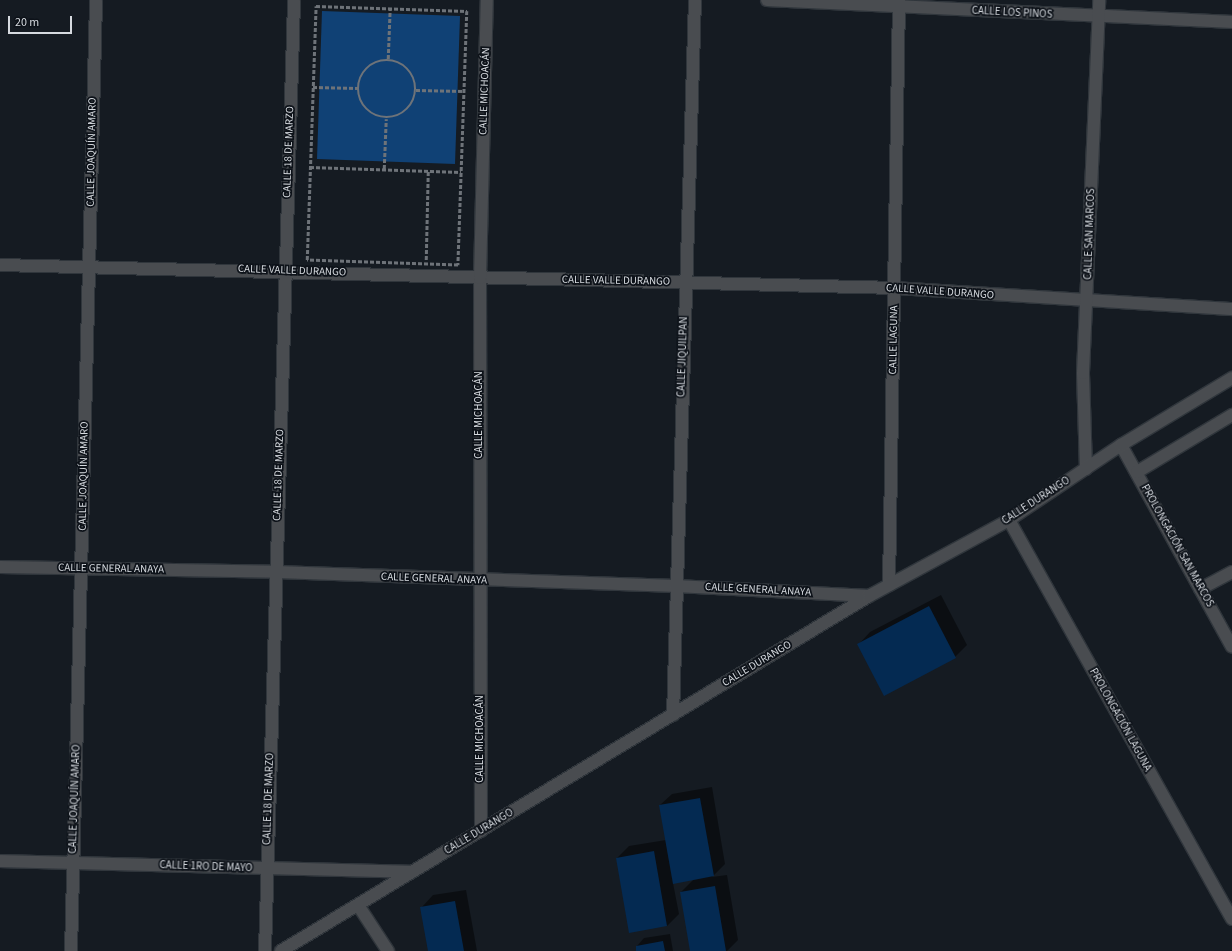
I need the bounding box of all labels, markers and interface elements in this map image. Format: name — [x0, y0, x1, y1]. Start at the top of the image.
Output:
street label: CALLE LOS PINOS — [971, 4, 1053, 22]
scale bar — [10, 8, 74, 34]
text: 20 m — [15, 14, 39, 31]
street label: CALLE MICHOACÁN — [477, 47, 493, 135]
street label: CALLE JOAQUÍN AMARO — [84, 97, 100, 207]
street label: CALLE 18 DE MARZO — [281, 106, 297, 198]
street label: CALLE SAN MARCOS — [1082, 188, 1098, 280]
street label: CALLE VALLE DURANGO — [238, 263, 346, 279]
street label: CALLE VALLE DURANGO — [562, 273, 670, 289]
street label: CALLE VALLE DURANGO — [885, 282, 995, 302]
street label: CALLE LAGUNA — [887, 305, 901, 375]
street label: CALLE JIQUILPAN — [675, 317, 691, 397]
street label: CALLE MICHOACÁN — [472, 371, 486, 459]
street label: CALLE JOAQUÍN AMARO — [76, 421, 92, 531]
street label: CALLE 18 DE MARZO — [271, 429, 287, 521]
street label: CALLE DURANGO — [1000, 474, 1072, 528]
street label: PROLONGACIÓN SAN MARCOS — [1138, 482, 1216, 610]
street label: CALLE GENERAL ANAYA — [58, 561, 164, 577]
street label: CALLE GENERAL ANAYA — [381, 571, 487, 587]
street label: CALLE GENERAL ANAYA — [705, 581, 811, 599]
street label: CALLE DURANGO — [720, 638, 794, 690]
street label: PROLONGACIÓN LAGUNA — [1086, 666, 1154, 774]
street label: CALLE MICHOACÁN — [473, 695, 487, 783]
street label: CALLE JOAQUÍN AMARO — [66, 744, 84, 854]
street label: CALLE 18 DE MARZO — [261, 753, 277, 845]
street label: CALLE DURANGO — [442, 806, 516, 858]
street label: CALLE 1RO DE MAYO — [159, 859, 253, 875]

